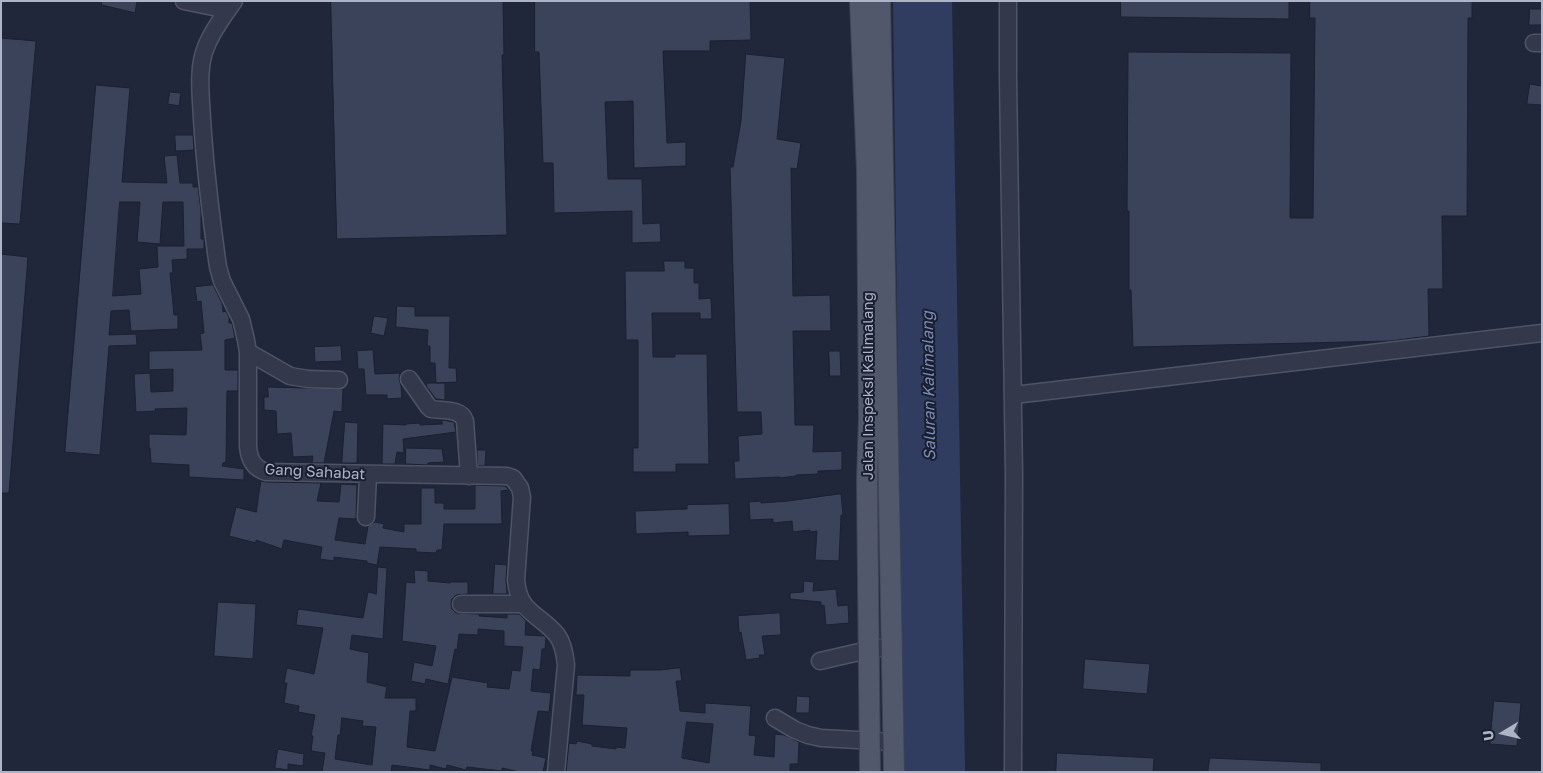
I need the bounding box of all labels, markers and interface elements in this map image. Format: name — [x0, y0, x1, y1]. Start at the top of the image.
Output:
street label: Jalan Inspeksi Kalimalang — [859, 292, 877, 480]
water label: Saluran Kalimalang — [918, 311, 940, 461]
street label: Gang Sahabat — [264, 460, 366, 484]
north arrow — [1478, 708, 1528, 758]
text: U — [1478, 729, 1497, 742]

